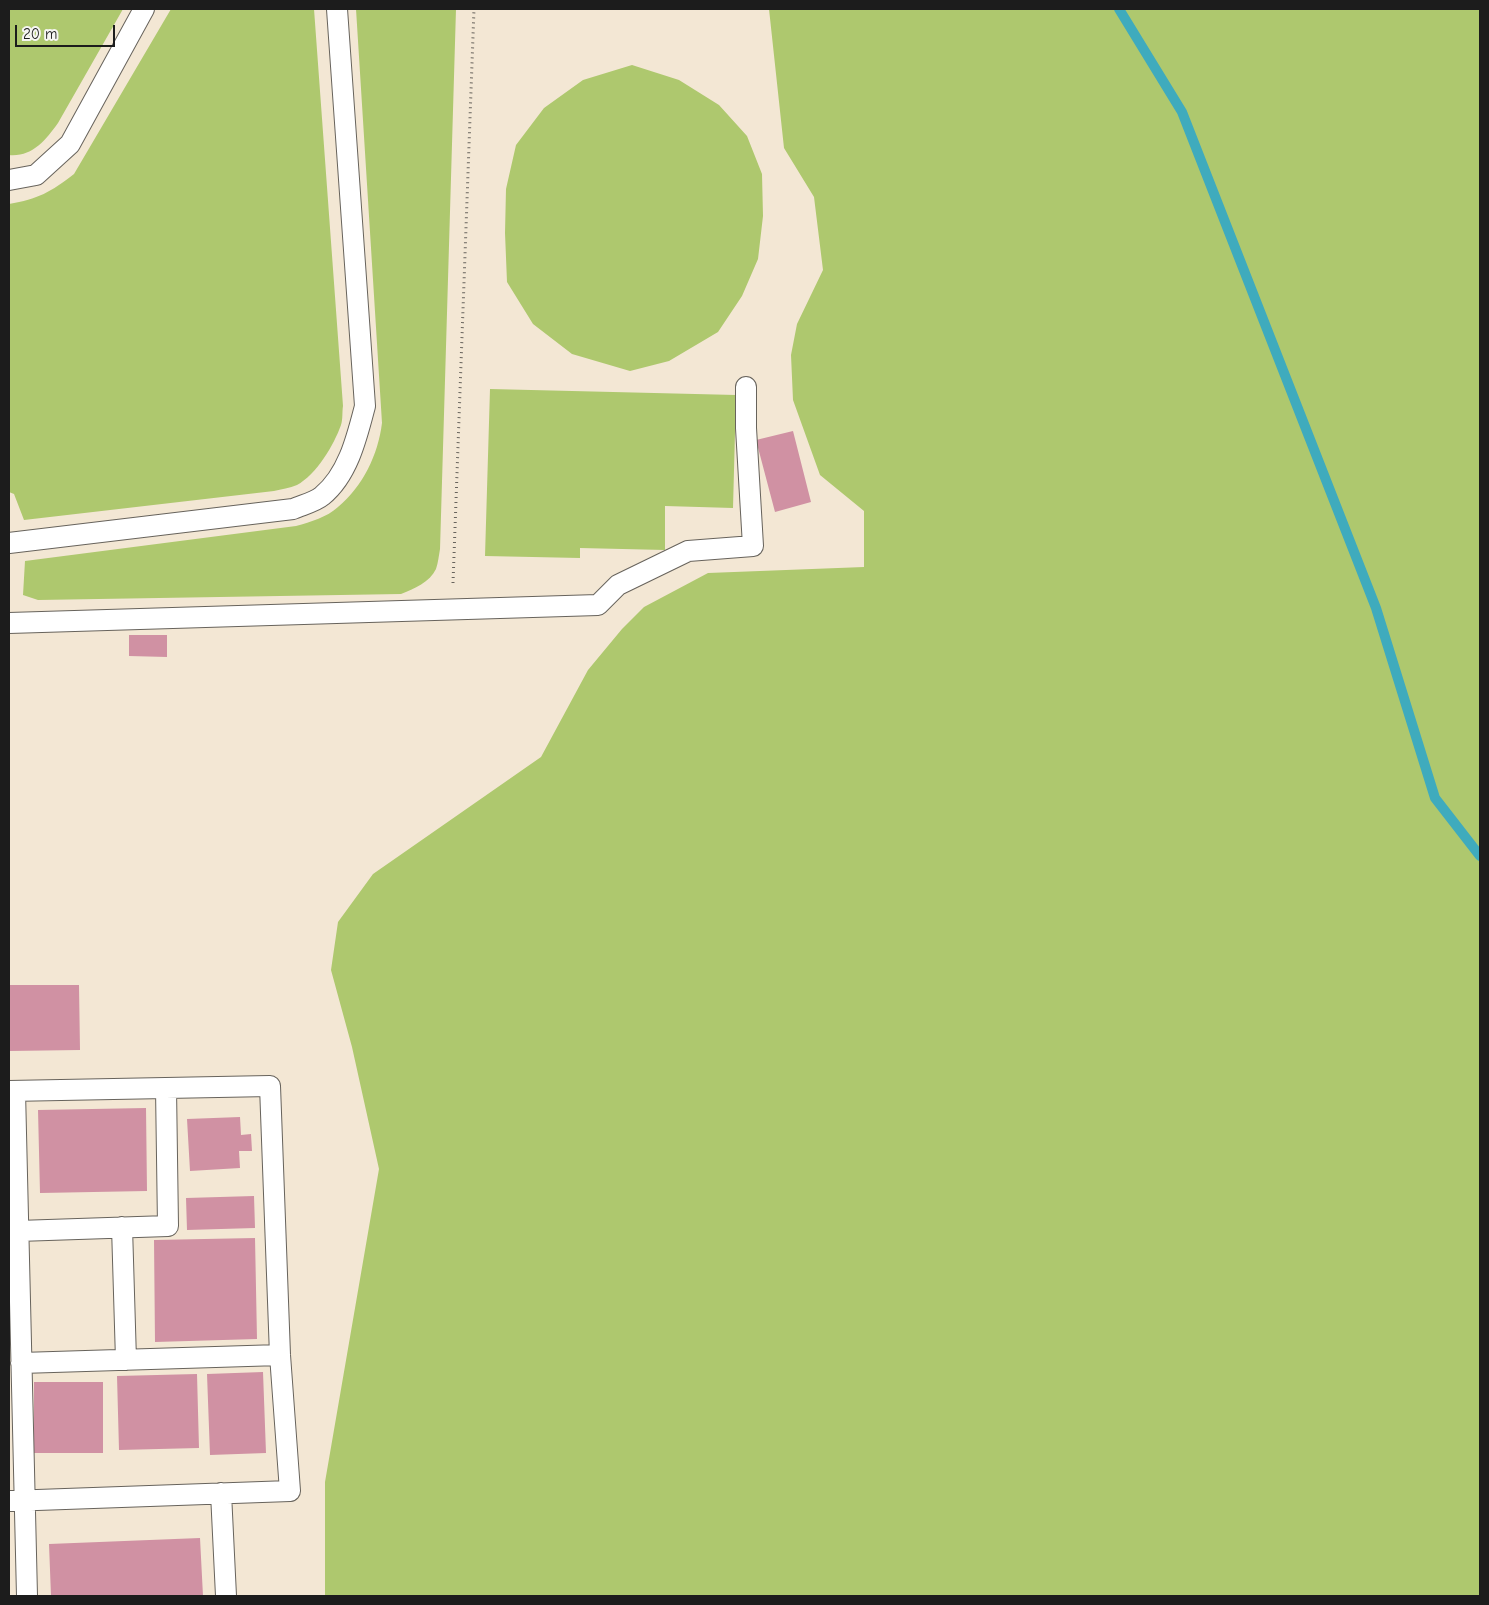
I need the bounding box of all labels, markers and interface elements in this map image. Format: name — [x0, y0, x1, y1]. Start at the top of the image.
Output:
scale bar — [18, 15, 118, 47]
text: 20 m — [23, 25, 57, 43]

